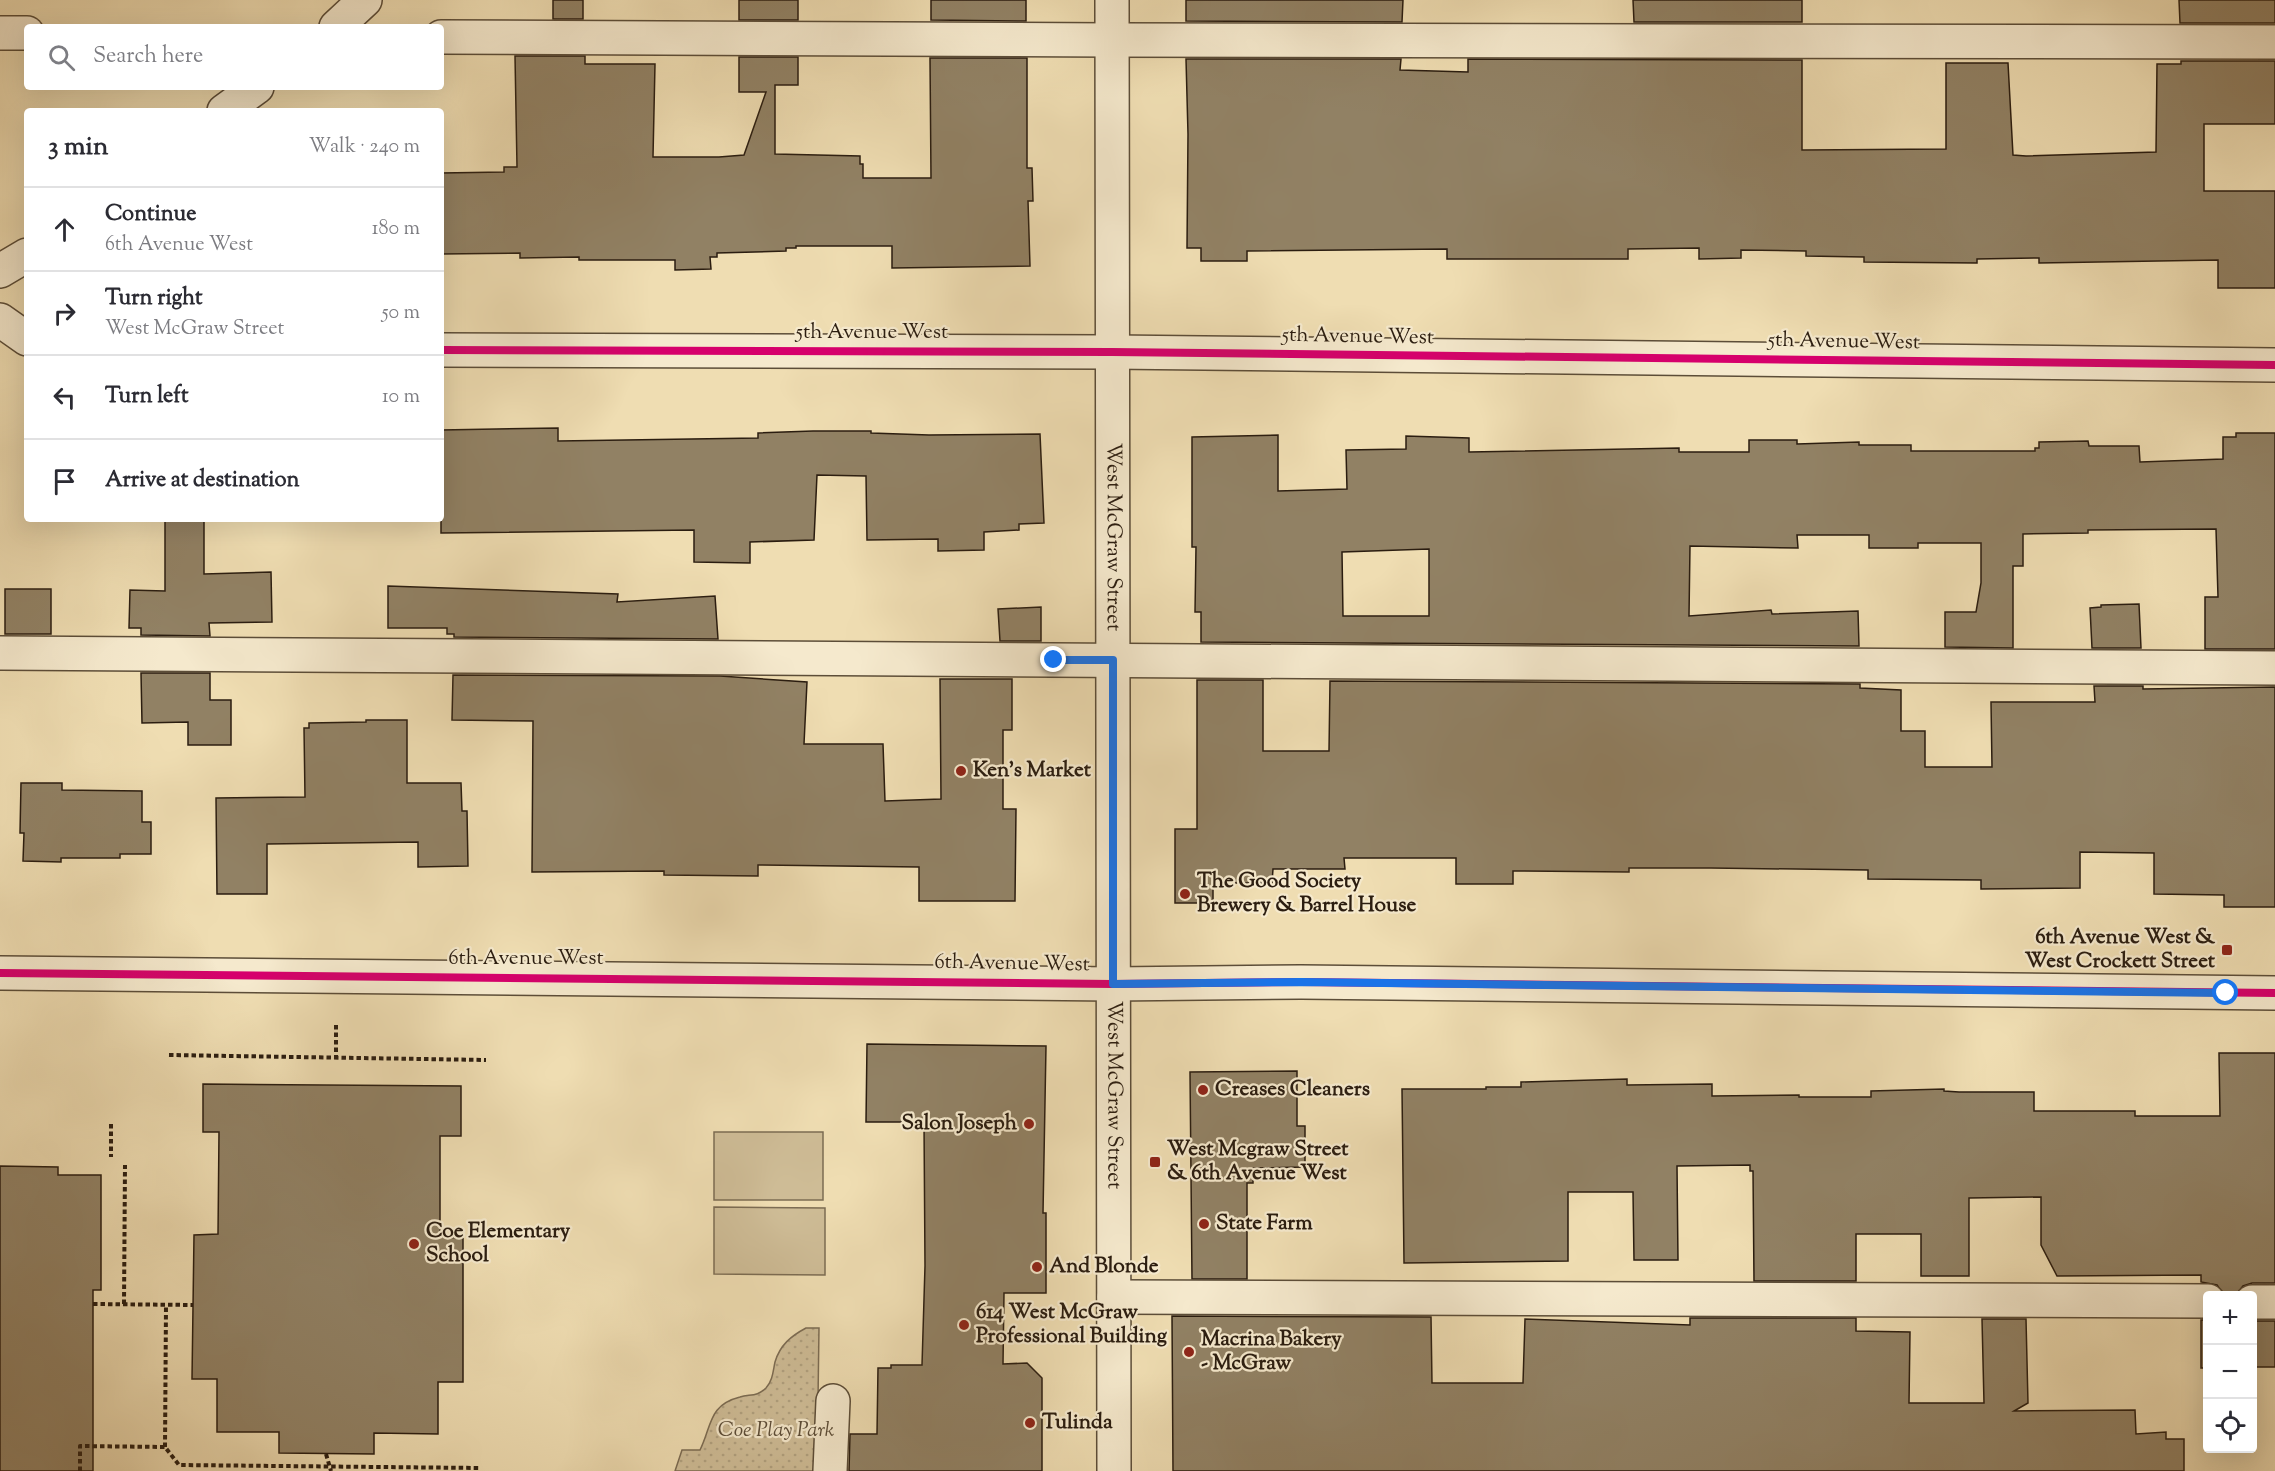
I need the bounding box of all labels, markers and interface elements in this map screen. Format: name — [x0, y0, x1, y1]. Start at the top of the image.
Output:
search box — [24, 24, 444, 90]
icon: search — [45, 41, 78, 74]
text: Search here — [93, 41, 203, 73]
text: 3 min — [48, 129, 108, 166]
text: Walk · 240 m — [309, 133, 420, 162]
text: Continue — [105, 199, 196, 231]
icon: ahead — [48, 213, 81, 246]
text: 180 m — [372, 215, 420, 244]
text: 6th Avenue West — [105, 231, 253, 260]
text: Turn right — [105, 283, 202, 315]
icon: right — [48, 297, 81, 330]
text: 50 m — [382, 299, 420, 328]
text: West McGraw Street — [105, 315, 284, 344]
street label: 5th Avenue West — [795, 318, 948, 348]
street label: 5th Avenue West — [1281, 321, 1434, 353]
street label: 5th Avenue West — [1767, 326, 1920, 358]
icon: left — [48, 381, 81, 414]
text: Turn left — [105, 381, 188, 413]
text: 10 m — [382, 383, 420, 412]
street label: West McGraw Street — [1098, 443, 1128, 631]
icon: arrive — [48, 465, 81, 498]
text: Arrive at destination — [105, 465, 300, 497]
route end — [1040, 646, 1066, 672]
place label: Ken's Market — [973, 756, 1092, 786]
marker: Ken's Market — [954, 764, 968, 778]
place label: The Good Society Brewery & Barrel House — [1197, 867, 1416, 921]
marker: The Good Society Brewery & Barrel House — [1178, 887, 1192, 901]
place label: 6th Avenue West & West Crockett Street — [2025, 923, 2216, 977]
marker: 6th Avenue West & West Crockett Street — [2220, 943, 2234, 957]
street label: 6th Avenue West — [448, 944, 604, 974]
street label: 6th Avenue West — [934, 948, 1090, 980]
route start — [2212, 979, 2238, 1005]
street label: West McGraw Street — [1098, 1001, 1129, 1189]
place label: Creases Cleaners — [1215, 1075, 1370, 1105]
marker: Creases Cleaners — [1196, 1083, 1210, 1097]
place label: Salon Joseph — [902, 1109, 1018, 1139]
marker: Salon Joseph — [1022, 1117, 1036, 1131]
place label: West Mcgraw Street & 6th Avenue West — [1167, 1135, 1349, 1189]
marker: West Mcgraw Street & 6th Avenue West — [1148, 1155, 1162, 1169]
place label: State Farm — [1216, 1209, 1313, 1239]
place label: Coe Elementary School — [426, 1217, 571, 1271]
marker: State Farm — [1197, 1217, 1211, 1231]
marker: Coe Elementary School — [407, 1237, 421, 1251]
place label: And Blonde — [1049, 1252, 1159, 1282]
marker: And Blonde — [1030, 1260, 1044, 1274]
map controls — [2203, 1291, 2257, 1453]
button: + — [2203, 1291, 2257, 1345]
place label: 614 West McGraw Professional Building — [976, 1298, 1168, 1352]
marker: 614 West McGraw Professional Building — [957, 1318, 971, 1332]
place label: Macrina Bakery - McGraw — [1201, 1325, 1342, 1379]
marker: Macrina Bakery - McGraw — [1182, 1345, 1196, 1359]
button: − — [2203, 1345, 2257, 1399]
button: locate — [2203, 1399, 2257, 1453]
place label: Tulinda — [1042, 1408, 1113, 1438]
park label: Coe Play Park — [718, 1416, 835, 1446]
marker: Tulinda — [1023, 1416, 1037, 1430]

